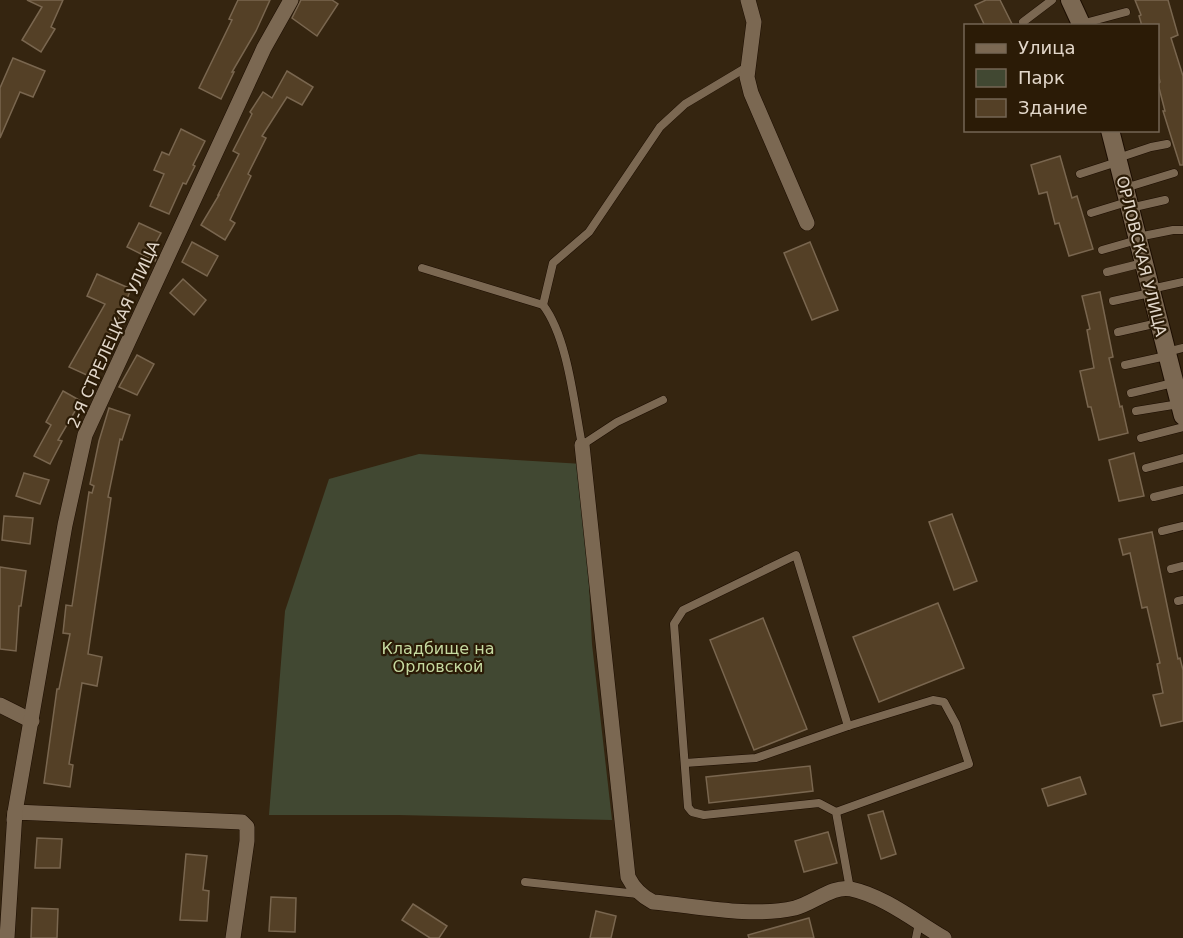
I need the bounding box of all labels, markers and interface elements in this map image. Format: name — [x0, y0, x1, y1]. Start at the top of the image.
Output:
legend — [964, 24, 1159, 132]
text: Улица — [1018, 37, 1075, 58]
text: Парк — [1018, 67, 1065, 88]
text: Здание — [1018, 97, 1088, 118]
street label: ОРЛОВСКАЯ УЛИЦА — [1112, 174, 1171, 338]
street label: 2-Я СТРЕЛЕЦКАЯ УЛИЦА — [63, 238, 163, 431]
park label: Кладбище на Орловской — [382, 639, 494, 676]

